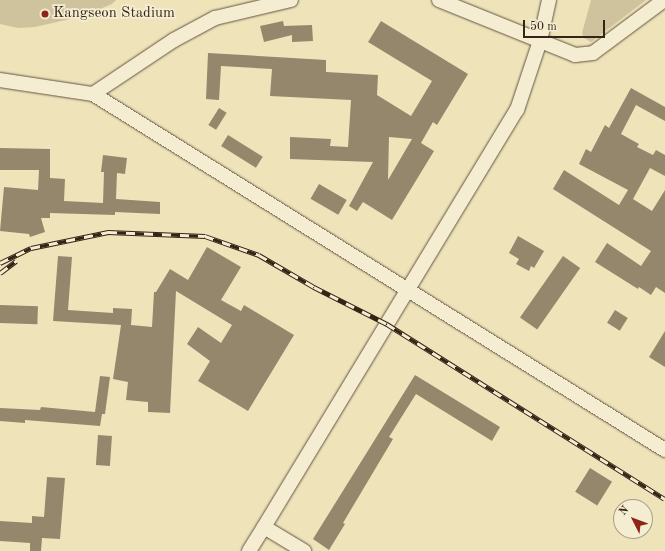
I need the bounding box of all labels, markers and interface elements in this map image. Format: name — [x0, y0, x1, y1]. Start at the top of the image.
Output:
place label: Kangseon Stadium — [53, 5, 175, 23]
marker: Kangseon Stadium — [40, 9, 50, 19]
scale bar — [525, 12, 607, 38]
text: 50 m — [530, 21, 557, 33]
north arrow — [613, 499, 653, 539]
text: N — [618, 505, 631, 518]

